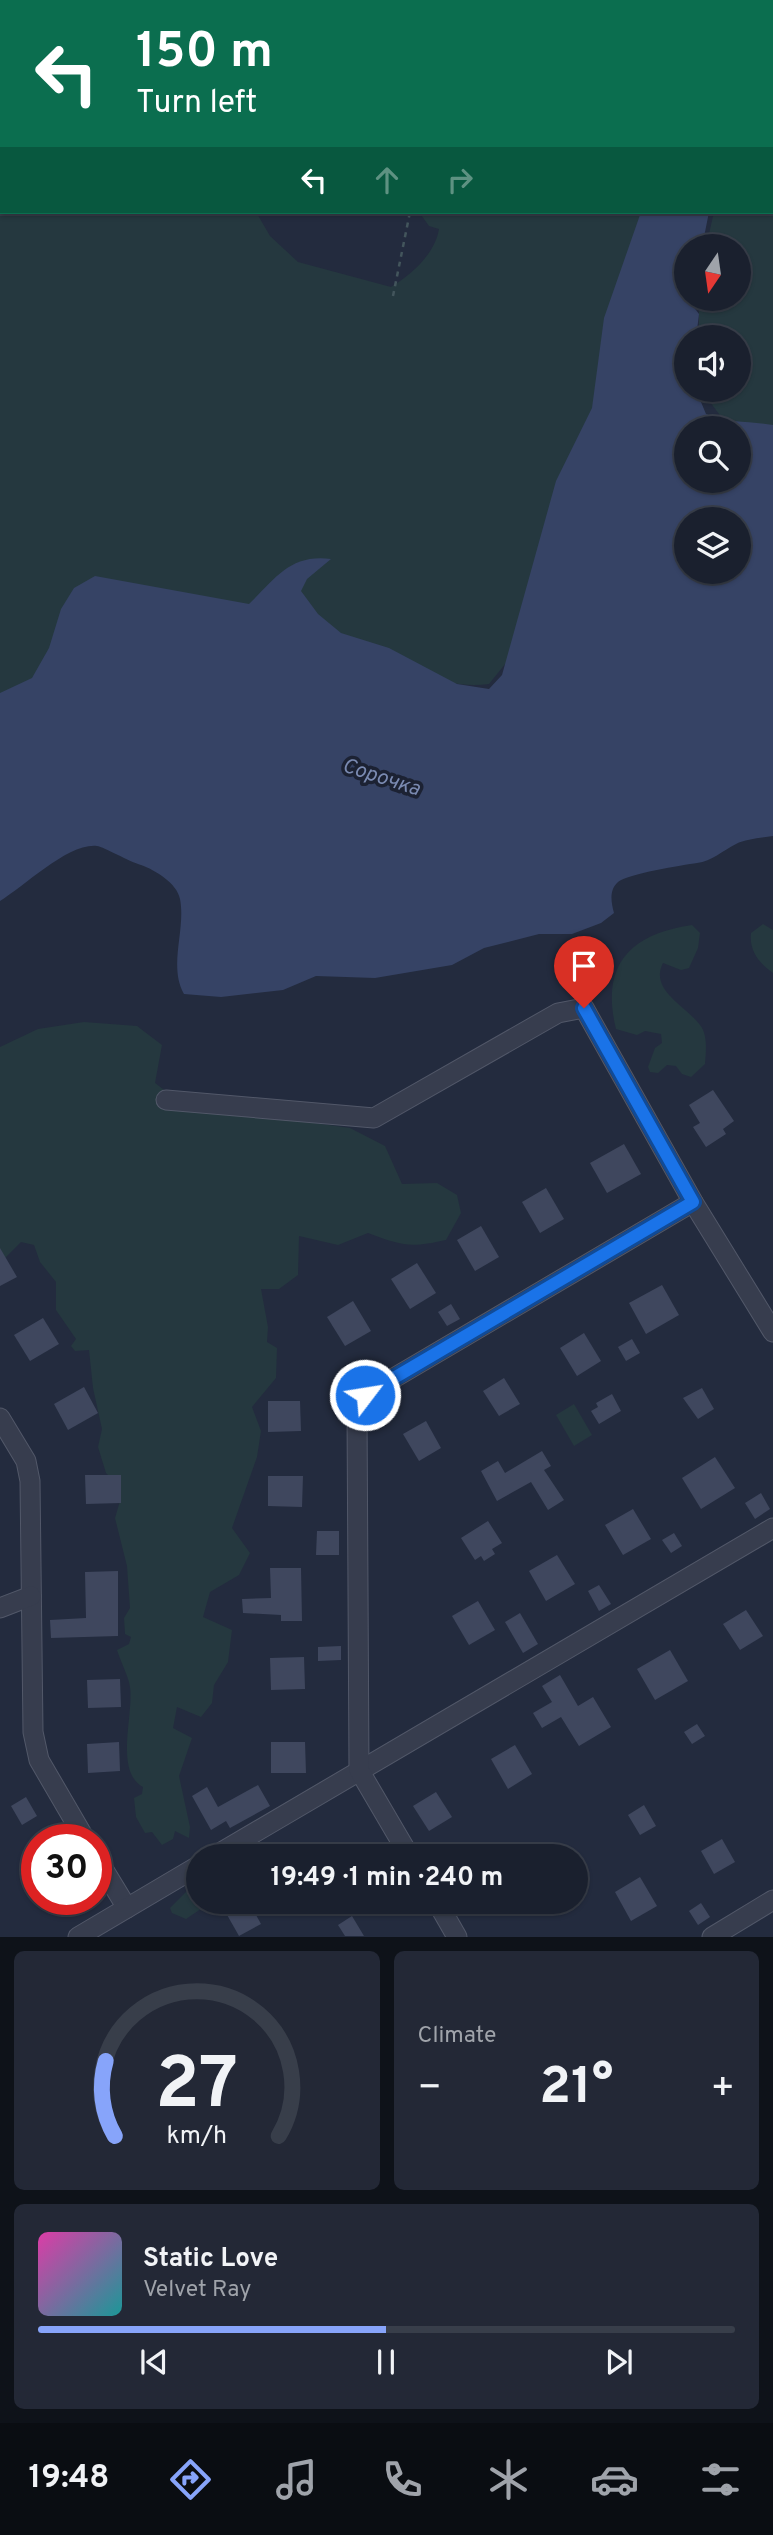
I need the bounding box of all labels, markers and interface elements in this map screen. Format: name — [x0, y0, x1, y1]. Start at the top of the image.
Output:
text: 150 m — [136, 23, 273, 85]
icon: left — [21, 28, 112, 119]
text: Turn left — [136, 84, 257, 124]
icon: left — [295, 161, 333, 199]
icon: ahead — [368, 161, 406, 199]
icon: right — [441, 161, 479, 199]
north arrow — [674, 234, 751, 312]
map controls — [674, 234, 751, 584]
button: sound — [674, 325, 751, 402]
button: search — [674, 416, 751, 493]
button: layers — [674, 507, 751, 584]
water label: Сорочка — [339, 753, 424, 803]
pin — [554, 936, 614, 1008]
icon: arrive — [565, 947, 603, 985]
position arrow — [328, 1358, 402, 1432]
speed limit sign: 30 — [21, 1824, 112, 1915]
text: 19:49 · 1 min · 240 m — [271, 1862, 503, 1895]
text: Climate — [418, 2022, 496, 2051]
text: 27 — [155, 2043, 238, 2135]
text: 21° — [539, 2056, 613, 2122]
text: − — [418, 2065, 442, 2114]
text: + — [710, 2065, 735, 2114]
text: km/h — [166, 2121, 227, 2153]
text: Static Love — [143, 2243, 278, 2276]
text: Velvet Ray — [143, 2276, 251, 2305]
icon: previous — [135, 2343, 173, 2381]
icon: pause — [367, 2343, 405, 2381]
icon: next — [600, 2343, 638, 2381]
icon: directions — [166, 2455, 215, 2504]
icon: music — [272, 2455, 321, 2504]
icon: phone — [378, 2455, 427, 2504]
icon: climate — [484, 2455, 533, 2504]
icon: car — [590, 2455, 639, 2504]
icon: filters — [696, 2455, 745, 2504]
text: 19:48 — [28, 2459, 109, 2499]

